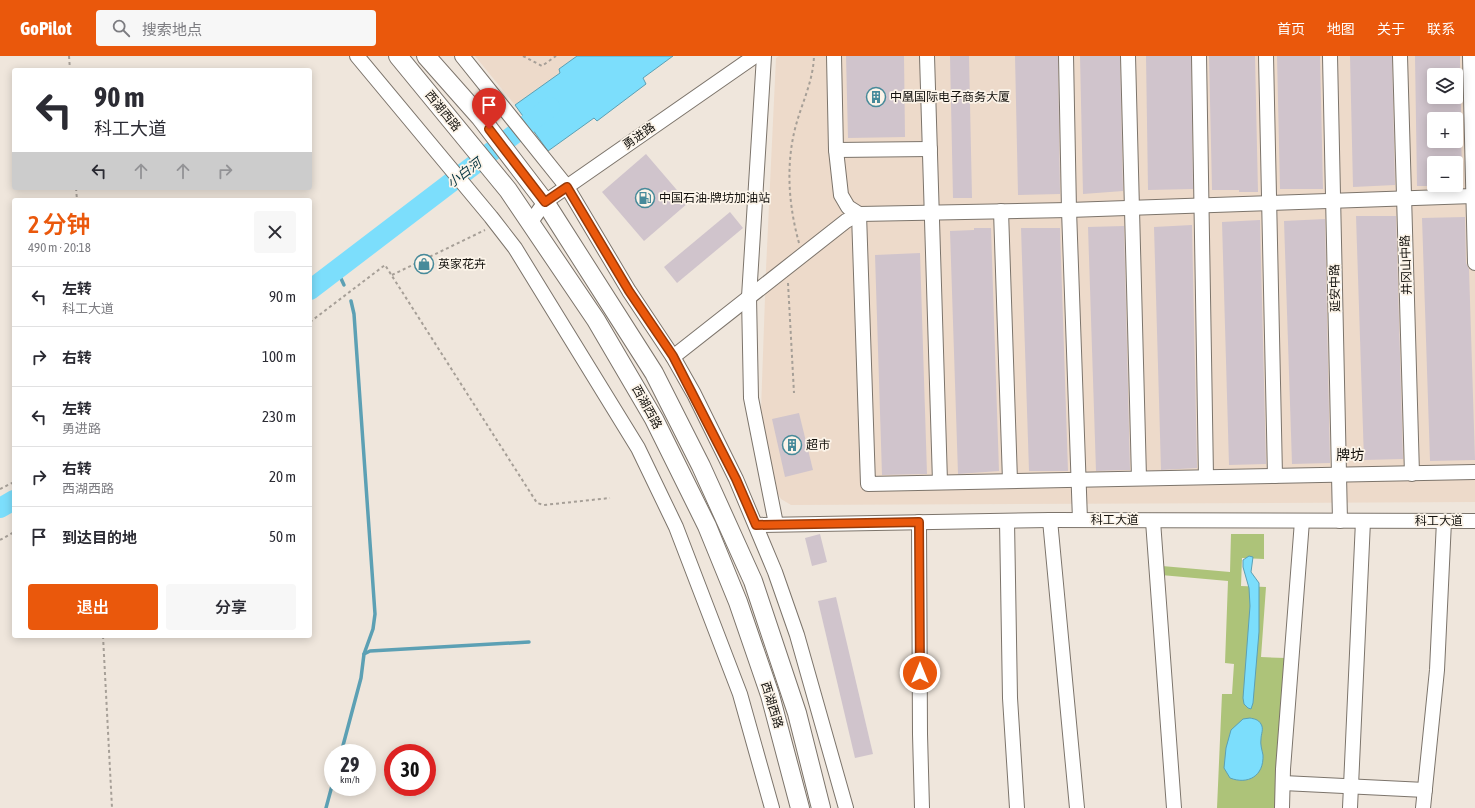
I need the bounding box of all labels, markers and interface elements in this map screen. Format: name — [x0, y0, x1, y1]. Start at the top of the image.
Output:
search box — [96, 10, 376, 46]
text: GoPilot — [20, 17, 72, 39]
icon: search — [110, 17, 132, 39]
text: 搜索地点 — [142, 21, 202, 38]
text: 首页 — [1277, 21, 1305, 37]
text: 地图 — [1327, 21, 1355, 37]
text: 关于 — [1377, 21, 1405, 37]
text: 联系 — [1427, 21, 1455, 37]
map controls — [1427, 68, 1463, 192]
button: layers — [1427, 68, 1463, 104]
text: 90 m — [94, 81, 144, 113]
icon: left — [28, 84, 80, 136]
building icon: 中凰国际电子商务大厦 — [865, 86, 887, 108]
street label: 西湖西路 — [422, 88, 464, 134]
pin — [472, 88, 506, 129]
place label: 中凰国际电子商务大厦 — [890, 90, 1010, 104]
icon: arrive — [478, 94, 500, 116]
button: + — [1427, 112, 1463, 148]
text: 科工大道 — [94, 118, 166, 139]
street label: 勇进路 — [620, 120, 658, 152]
water label: 小白河 — [444, 153, 486, 191]
button: − — [1427, 156, 1463, 192]
icon: left — [88, 160, 110, 182]
icon: ahead — [130, 160, 152, 182]
icon: ahead — [172, 160, 194, 182]
icon: right — [214, 160, 236, 182]
fuel station icon: 中国石油-牌坊加油站 — [634, 187, 656, 209]
place label: 中国石油-牌坊加油站 — [659, 191, 770, 205]
text: 2 分钟 — [28, 211, 91, 238]
button: close — [254, 211, 296, 253]
street label: 井冈山中路 — [1398, 235, 1414, 295]
text: 490 m · 20:18 — [28, 240, 91, 255]
shop icon: 英家花卉 — [413, 253, 435, 275]
place label: 英家花卉 — [438, 257, 486, 271]
street label: 延安中路 — [1328, 264, 1342, 312]
text: 左转 — [62, 280, 92, 297]
icon: left — [28, 286, 50, 308]
text: 90 m — [269, 288, 296, 305]
text: 科工大道 — [62, 301, 114, 316]
icon: right — [28, 346, 50, 368]
text: 100 m — [262, 348, 296, 365]
text: 右转 — [62, 349, 92, 366]
street label: 西湖西路 — [629, 383, 665, 431]
text: 左转 — [62, 400, 92, 417]
icon: left — [28, 406, 50, 428]
text: 230 m — [262, 408, 296, 425]
text: 勇进路 — [62, 421, 101, 436]
building icon: 超市 — [781, 434, 803, 456]
place label: 超市 — [806, 438, 830, 452]
district label: 牌坊 — [1336, 447, 1364, 463]
text: 右转 — [62, 460, 92, 477]
icon: right — [28, 466, 50, 488]
text: 20 m — [269, 468, 296, 485]
text: 西湖西路 — [62, 481, 114, 496]
street label: 科工大道 — [1091, 513, 1139, 527]
street label: 科工大道 — [1415, 514, 1463, 528]
icon: arrive — [28, 526, 50, 548]
text: 50 m — [269, 528, 296, 545]
text: 到达目的地 — [62, 529, 137, 546]
button: 退出 — [28, 584, 158, 630]
button: 分享 — [166, 584, 296, 630]
position arrow — [899, 652, 941, 694]
street label: 西湖西路 — [758, 680, 786, 730]
speed limit sign: 30 — [384, 744, 436, 796]
text: 29 — [341, 753, 359, 776]
text: km/h — [340, 774, 360, 785]

